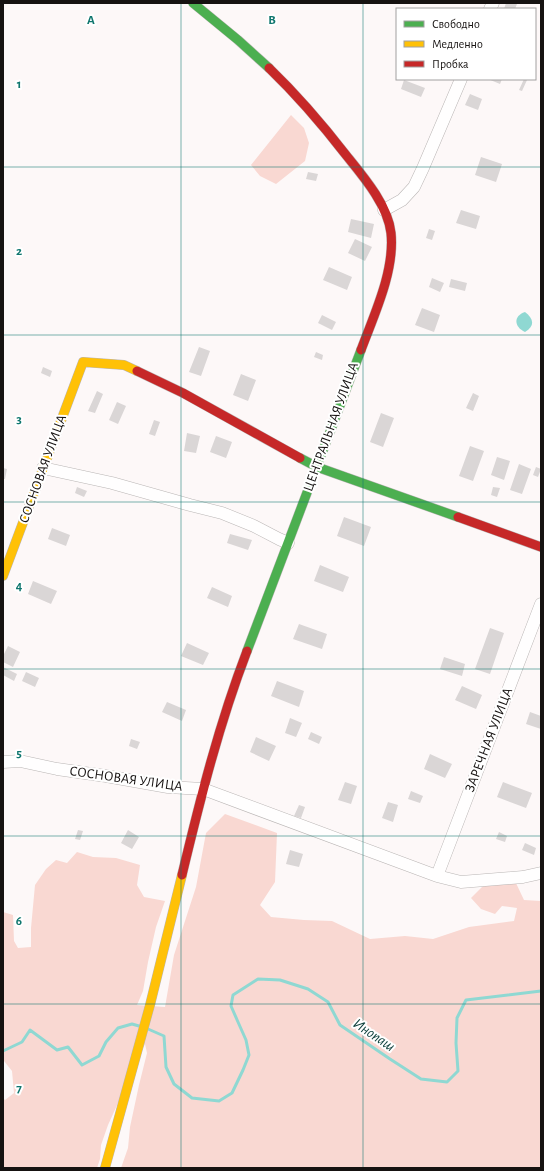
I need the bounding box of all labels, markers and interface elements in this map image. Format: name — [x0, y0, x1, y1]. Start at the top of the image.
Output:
legend — [396, 8, 536, 80]
text: A — [87, 14, 95, 27]
text: B — [268, 14, 276, 27]
text: Свободно — [432, 18, 480, 30]
text: Медленно — [432, 38, 483, 50]
text: Пробка — [432, 58, 469, 70]
text: 1 — [17, 78, 21, 91]
text: 2 — [16, 245, 22, 258]
street label: ЦЕНТРАЛЬНАЯ УЛИЦА — [301, 361, 361, 493]
text: 3 — [16, 413, 22, 426]
street label: СОСНОВАЯ УЛИЦА — [17, 413, 69, 525]
text: 4 — [16, 580, 23, 593]
street label: ЗАРЕЧНАЯ УЛИЦА — [463, 686, 515, 794]
text: 5 — [16, 747, 22, 760]
street label: СОСНОВАЯ УЛИЦА — [69, 764, 183, 794]
text: 6 — [16, 915, 22, 928]
water label: Инопаш — [350, 1016, 398, 1054]
text: 7 — [16, 1082, 22, 1095]

